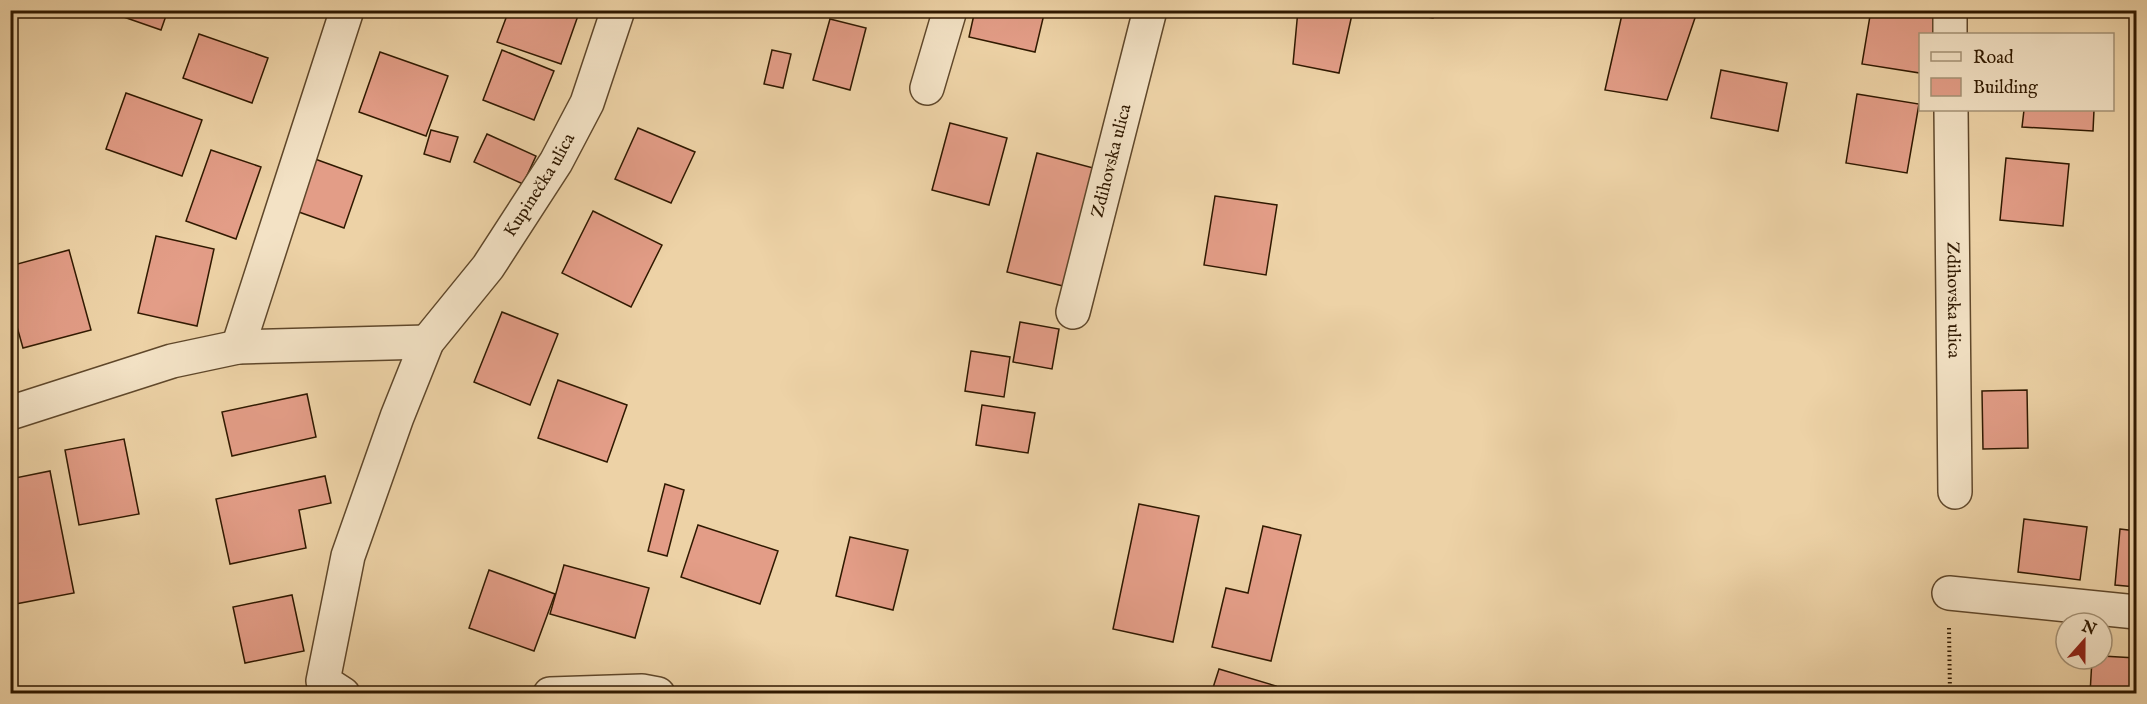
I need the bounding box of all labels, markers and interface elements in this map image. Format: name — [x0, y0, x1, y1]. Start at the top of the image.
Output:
legend — [1919, 33, 2114, 111]
text: Road — [1973, 47, 2014, 70]
text: Building — [1973, 77, 2038, 100]
street label: Zdihovska ulica — [1086, 101, 1137, 220]
street label: Kupinečka ulica — [499, 129, 581, 242]
street label: Zdihovska ulica — [1941, 242, 1965, 358]
north arrow — [2054, 611, 2114, 671]
text: N — [2078, 617, 2099, 641]

